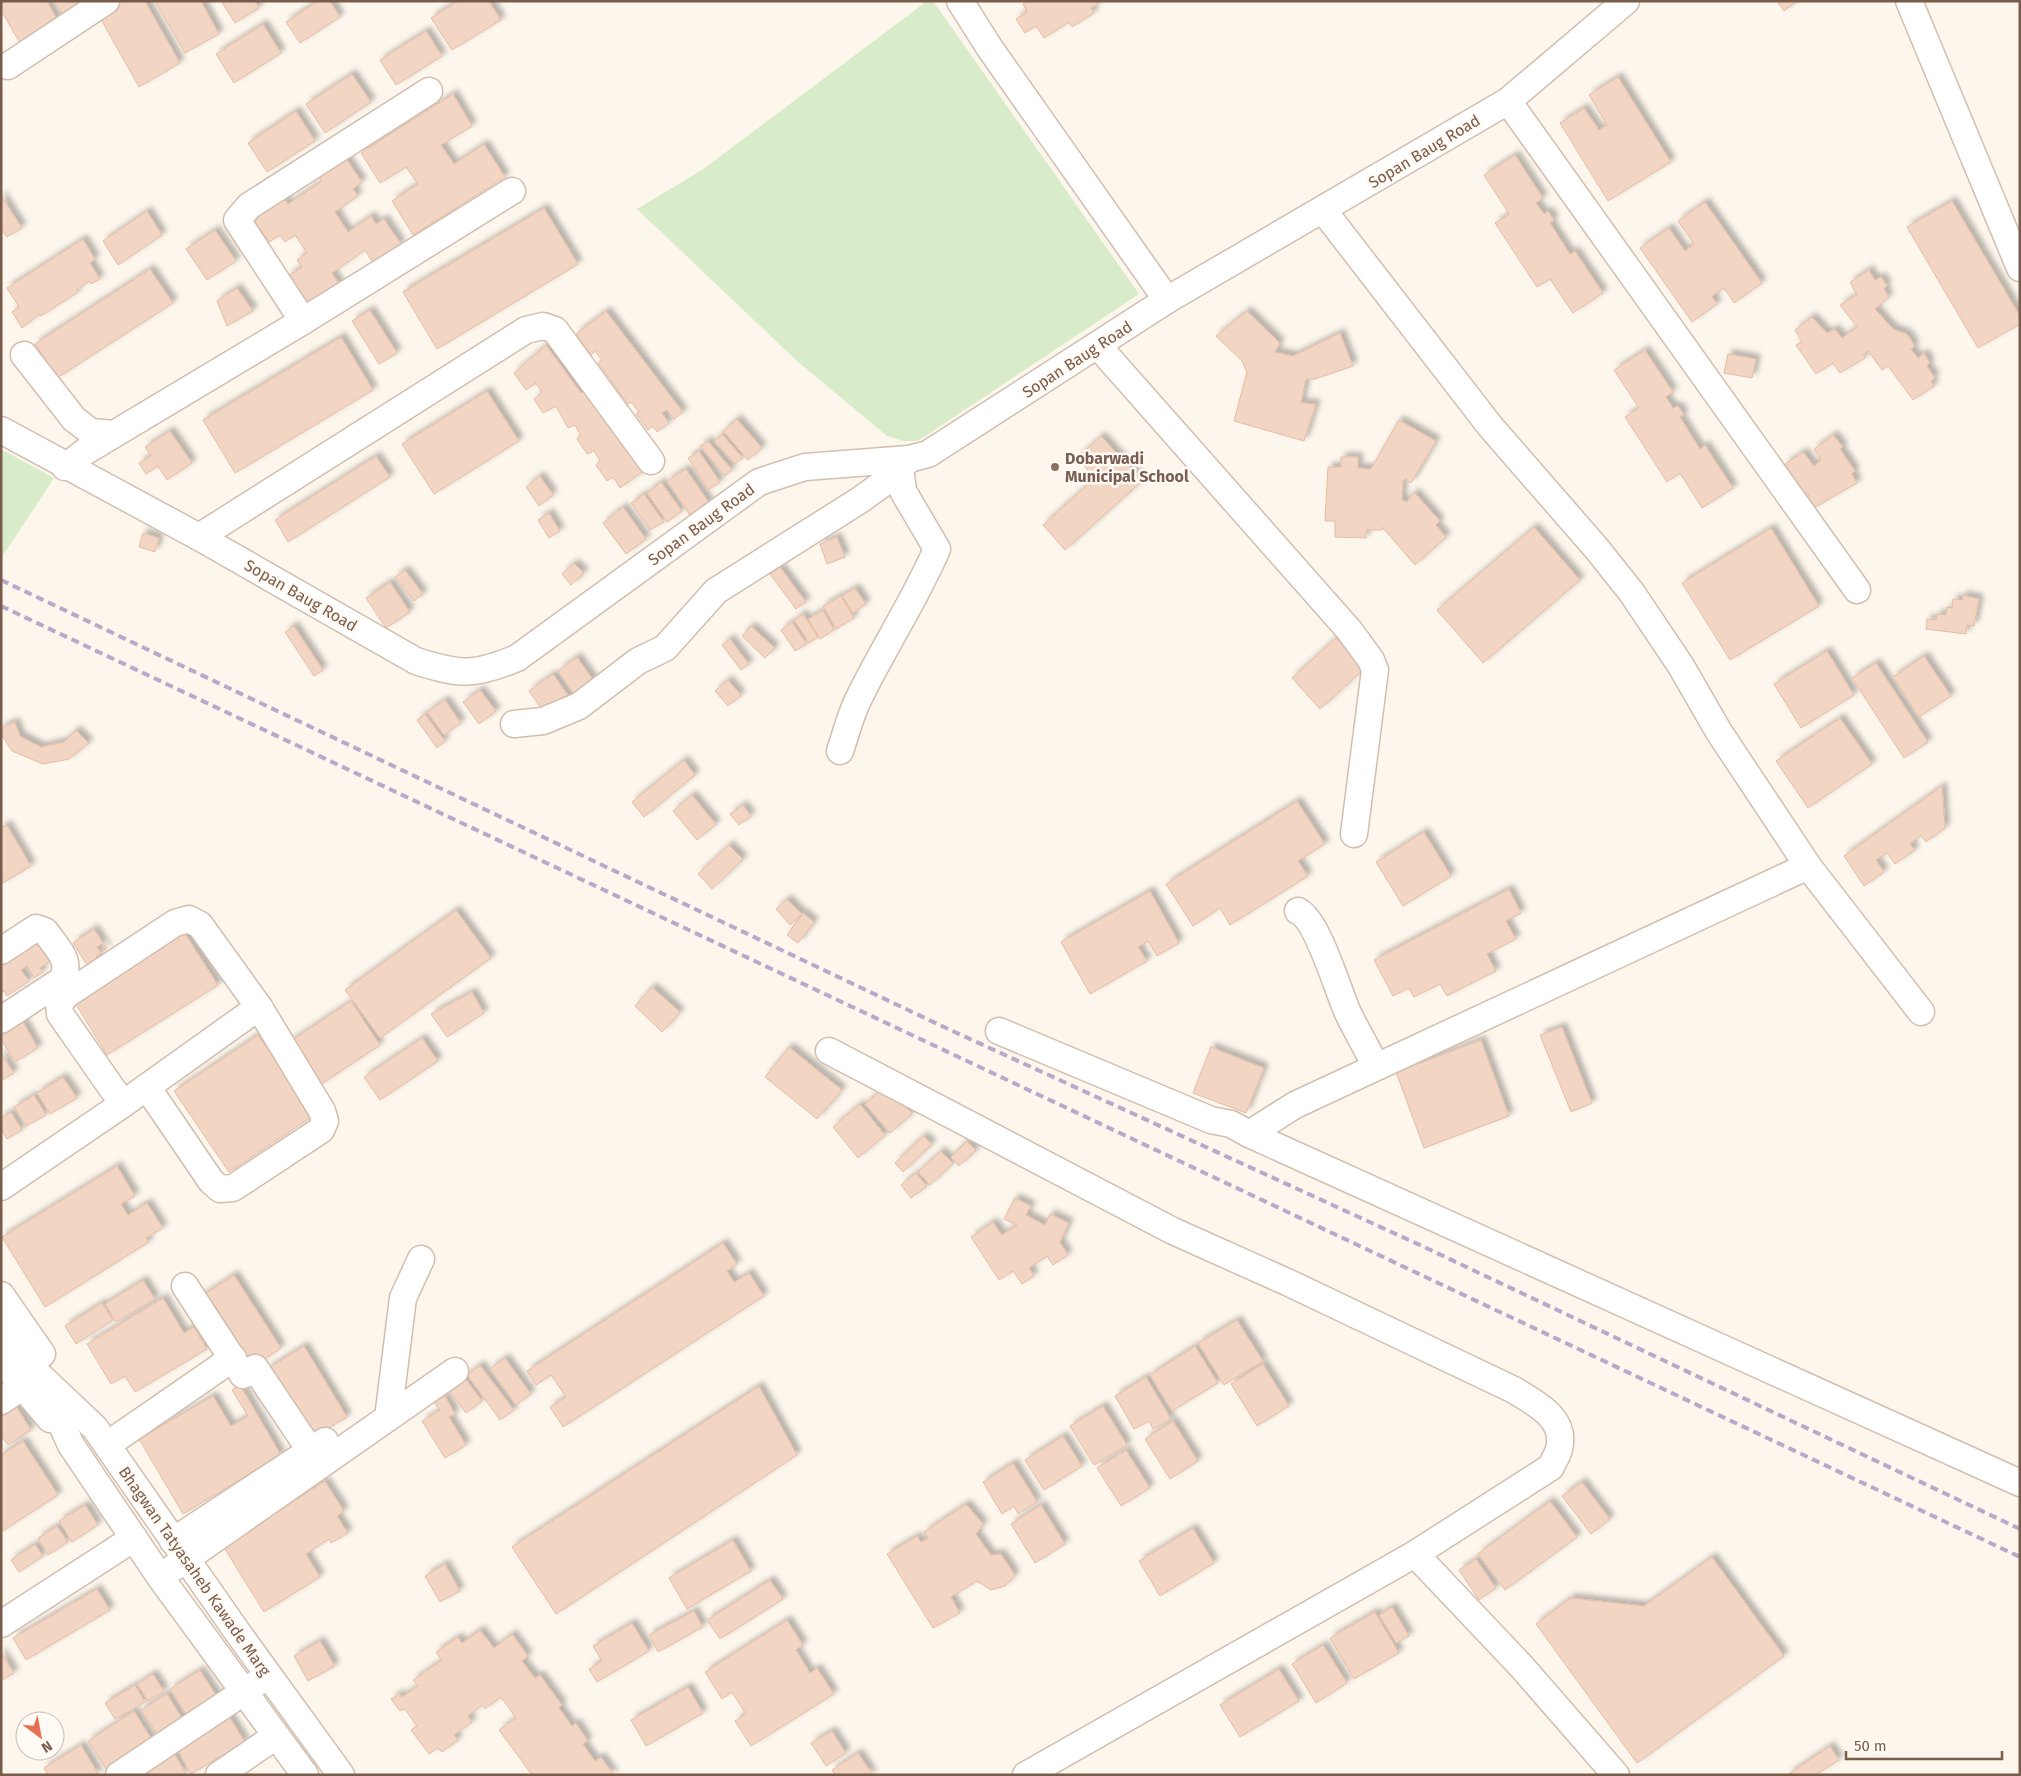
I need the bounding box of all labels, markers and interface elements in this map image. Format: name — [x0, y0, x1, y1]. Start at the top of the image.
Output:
street label: Sopan Baug Road — [1365, 111, 1484, 192]
street label: Sopan Baug Road — [1019, 317, 1136, 402]
place label: Dobarwadi Municipal School — [1065, 449, 1189, 486]
marker: Dobarwadi Municipal School — [1049, 461, 1061, 473]
street label: Sopan Baug Road — [644, 479, 758, 569]
street label: Sopan Baug Road — [241, 555, 360, 635]
street label: Bhagwan Tatyasaheb Kawade Marg — [115, 1463, 275, 1680]
north arrow — [15, 1711, 65, 1761]
scale bar — [1846, 1728, 2002, 1760]
text: N — [38, 1737, 55, 1756]
text: 50 m — [1854, 1737, 1887, 1755]

